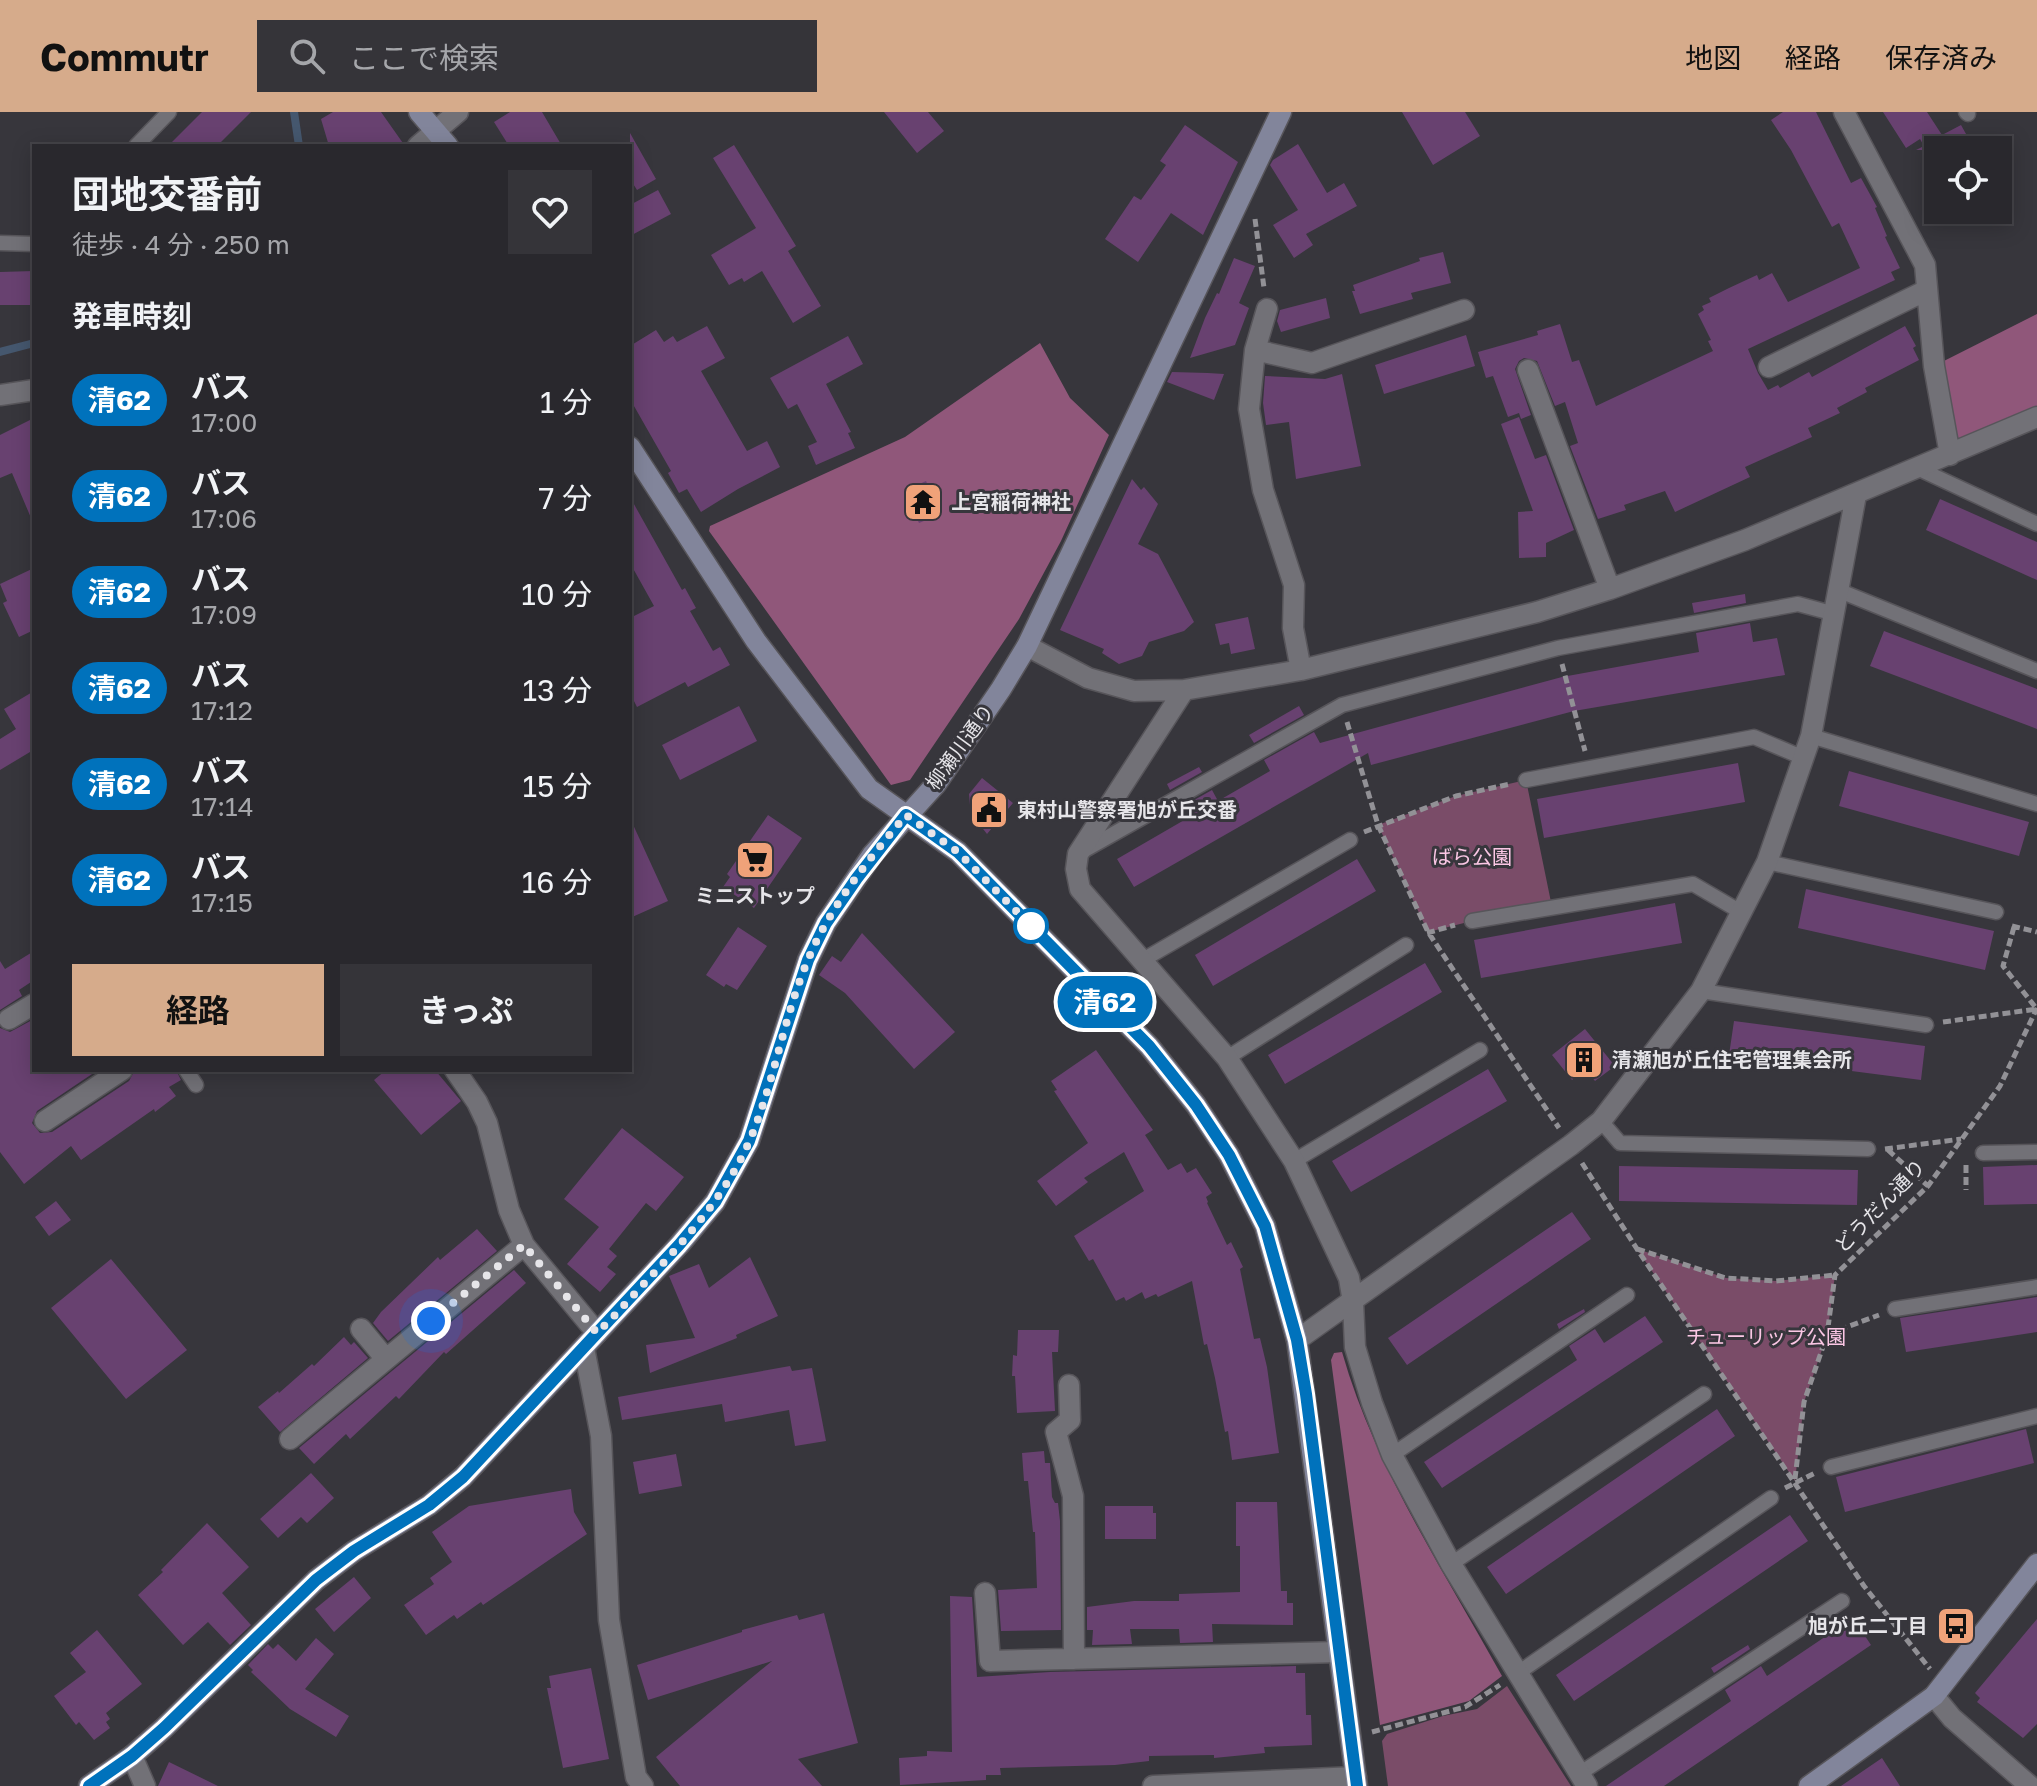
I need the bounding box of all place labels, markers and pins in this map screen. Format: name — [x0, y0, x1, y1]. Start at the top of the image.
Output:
temple icon: 上宮稲荷神社 — [902, 481, 944, 523]
place label: 上宮稲荷神社 — [951, 489, 1071, 513]
public building icon: 東村山警察署旭が丘交番 — [968, 789, 1010, 831]
place label: 東村山警察署旭が丘交番 — [1017, 797, 1237, 821]
supermarket icon: ミニストップ — [734, 839, 776, 881]
place label: ミニストップ — [695, 883, 815, 907]
unlabelled marker — [1014, 909, 1048, 943]
building icon: 清瀬旭が丘住宅管理集会所 — [1563, 1039, 1605, 1081]
place label: 清瀬旭が丘住宅管理集会所 — [1612, 1047, 1852, 1071]
bus stop icon: 旭が丘二丁目 — [1935, 1605, 1977, 1647]
place label: 旭が丘二丁目 — [1808, 1613, 1928, 1637]

